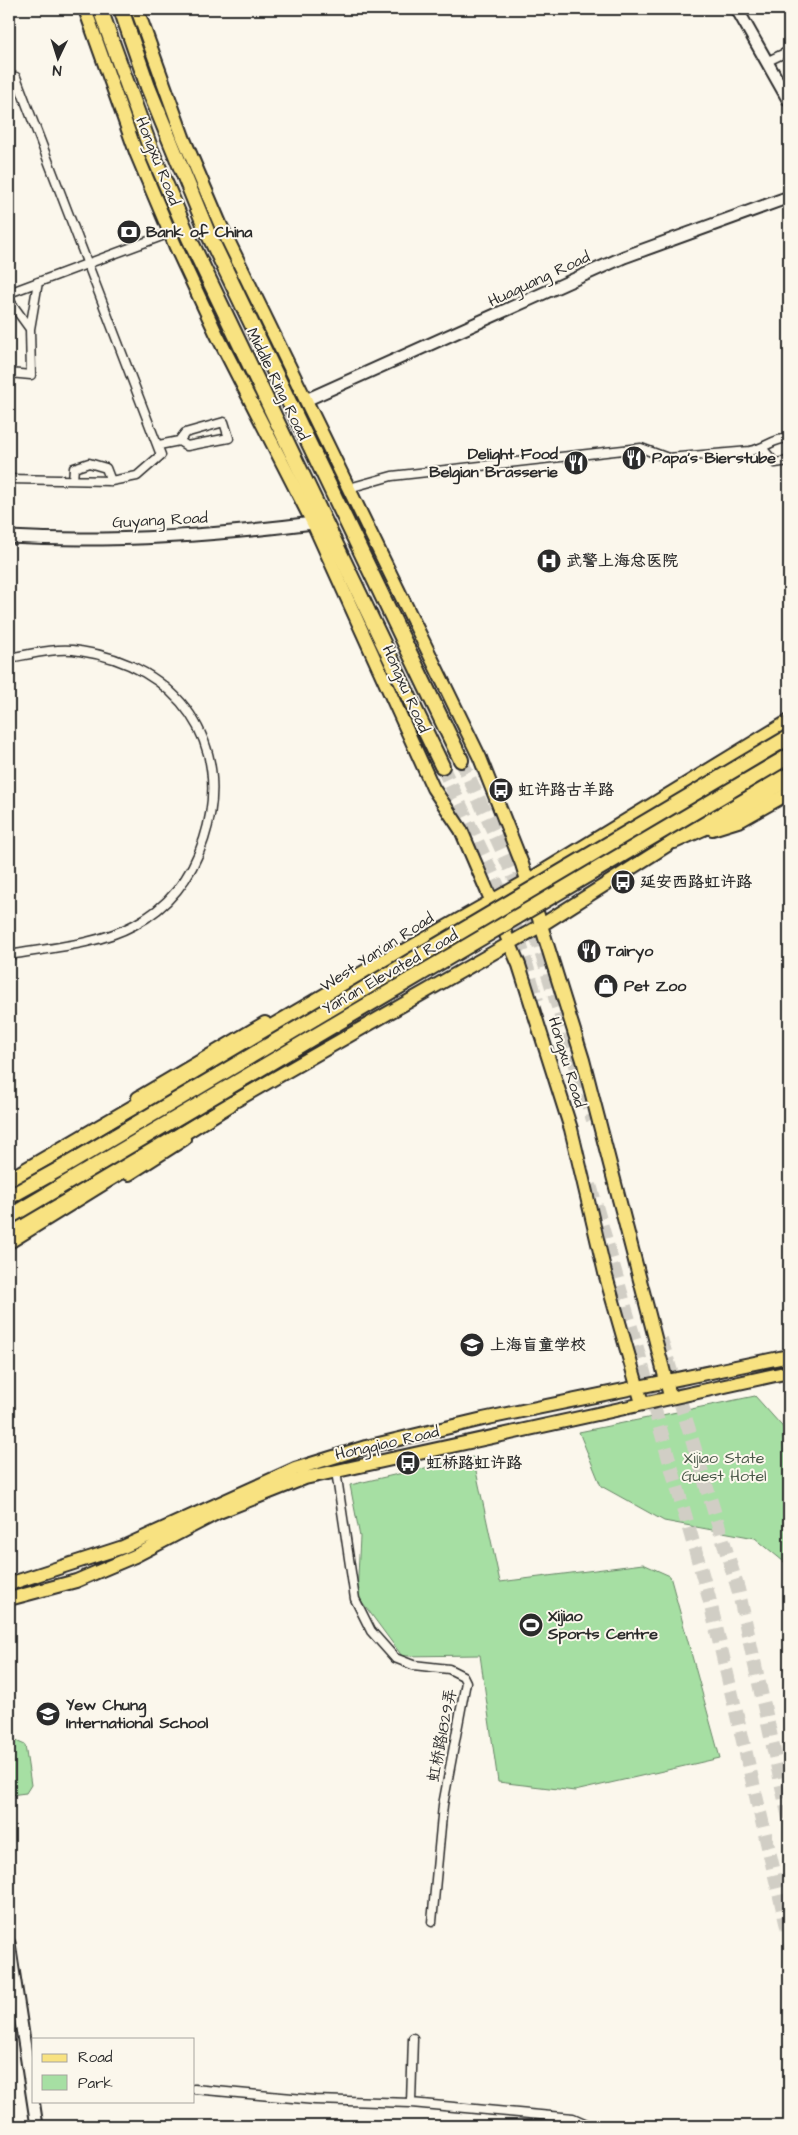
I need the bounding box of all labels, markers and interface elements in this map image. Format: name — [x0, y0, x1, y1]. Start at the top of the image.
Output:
north arrow — [32, 32, 82, 82]
text: N — [52, 60, 62, 80]
street label: Hongxu Road — [129, 113, 186, 209]
bank icon: Bank of China — [116, 219, 142, 245]
place label: Bank of China — [146, 221, 253, 243]
street label: Huaguang Road — [485, 246, 594, 313]
street label: Middle Ring Road — [240, 324, 315, 444]
place label: Delight Food Belgian Brasserie — [429, 443, 559, 485]
restaurant icon: Papa's Bierstube — [621, 445, 647, 471]
place label: Papa's Bierstube — [652, 447, 776, 469]
restaurant icon: Delight Food Belgian Brasserie — [563, 450, 589, 476]
street label: Guyang Road — [112, 507, 208, 534]
hospital icon: 武警上海总医院 — [536, 548, 562, 574]
place label: 武警上海总医院 — [566, 550, 678, 572]
street label: Hongxu Road — [376, 642, 435, 737]
bus stop icon: 虹许路古羊路 — [488, 777, 514, 803]
place label: 虹许路古羊路 — [518, 779, 614, 801]
bus stop icon: 延安西路虹许路 — [610, 869, 636, 895]
place label: 延安西路虹许路 — [640, 871, 752, 893]
street label: West Yan'an Road — [316, 907, 438, 997]
street label: Yan'an Elevated Road — [318, 924, 462, 1020]
restaurant icon: Tairyo — [576, 938, 602, 964]
place label: Tairyo — [605, 940, 654, 963]
shop icon: Pet Zoo — [593, 973, 619, 999]
place label: Pet Zoo — [624, 975, 687, 997]
street label: Hongxu Road — [542, 1014, 591, 1110]
school or university icon: 上海盲童学校 — [459, 1332, 485, 1358]
place label: 上海盲童学校 — [490, 1334, 586, 1356]
street label: Hongqiao Road — [333, 1420, 441, 1467]
park label: Xijiao State Guest Hotel — [681, 1447, 767, 1487]
bus stop icon: 虹桥路虹许路 — [395, 1450, 421, 1476]
place label: 虹桥路虹许路 — [426, 1452, 522, 1474]
place label: Xijiao Sports Centre — [547, 1605, 658, 1645]
sports icon: Xijiao Sports Centre — [518, 1612, 544, 1638]
street label: 虹桥路1829弄 — [422, 1686, 462, 1784]
place label: Yew Chung International School — [66, 1694, 209, 1734]
school or university icon: Yew Chung International School — [35, 1701, 61, 1727]
legend — [32, 2038, 195, 2102]
text: Road — [78, 2047, 113, 2068]
text: Park — [78, 2073, 113, 2094]

